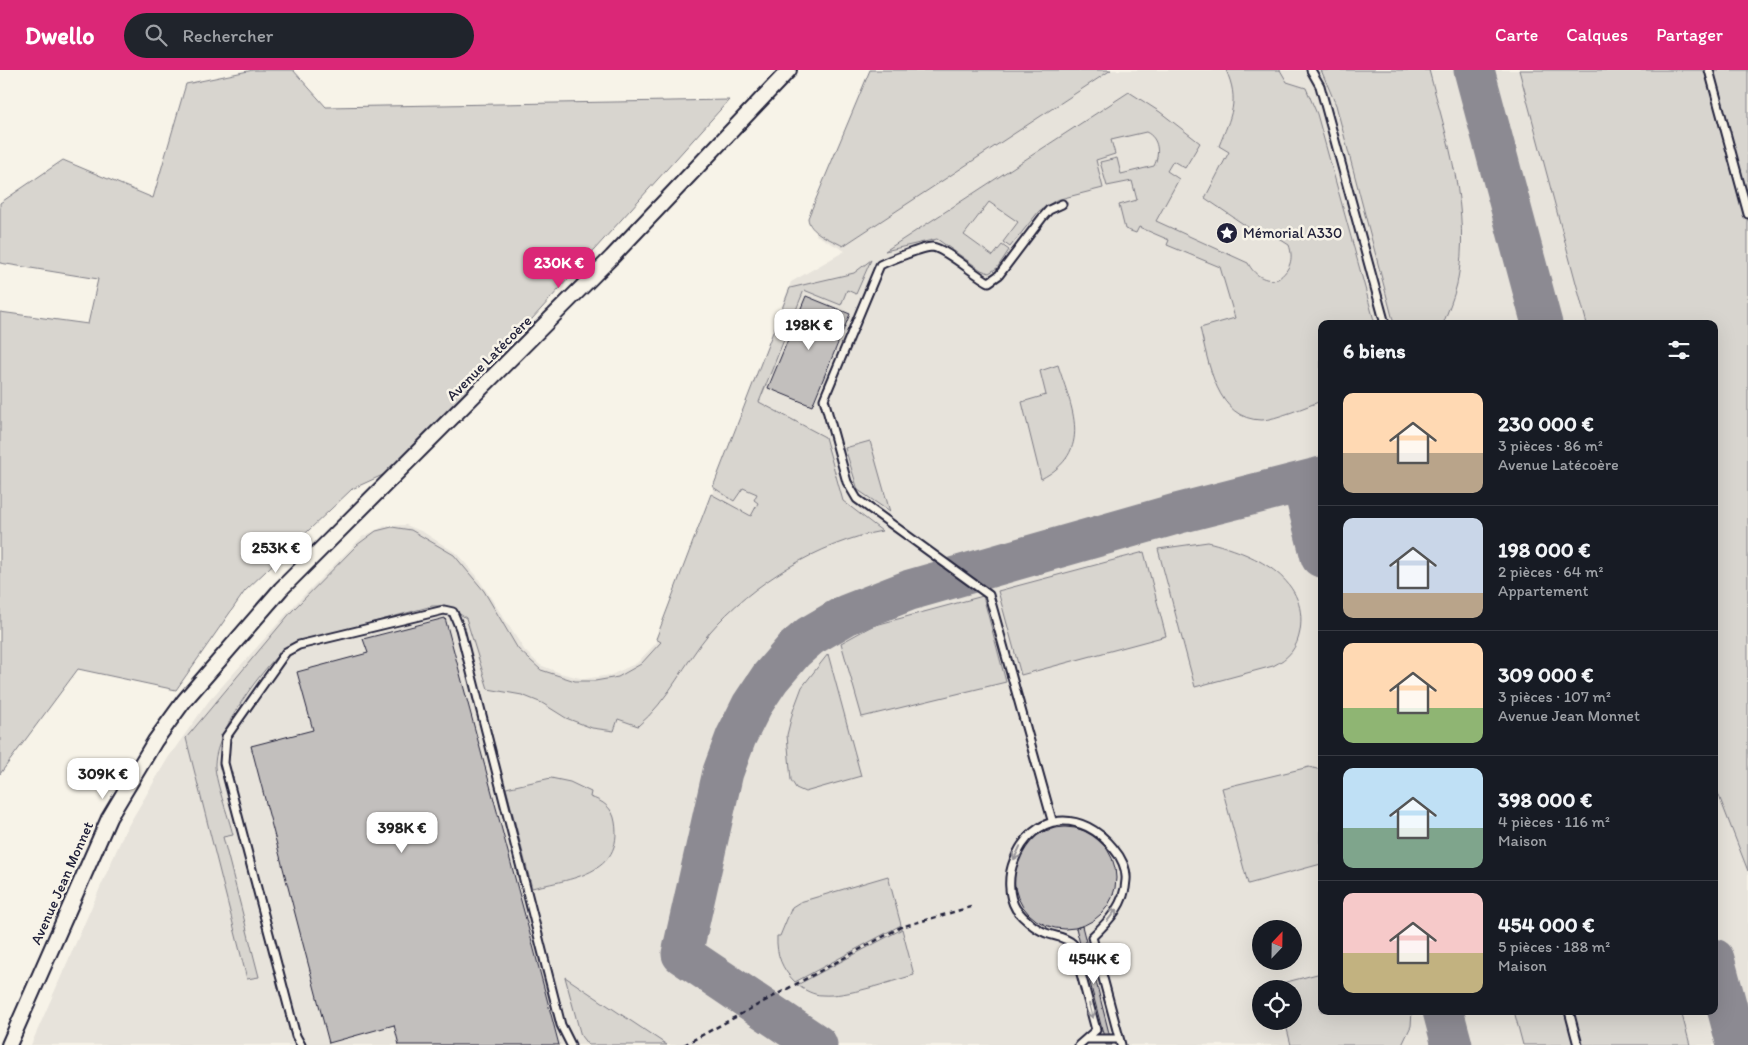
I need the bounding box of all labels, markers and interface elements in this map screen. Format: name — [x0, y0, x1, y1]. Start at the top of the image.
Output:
search box — [124, 13, 474, 58]
text: Dwello — [25, 21, 94, 50]
icon: search — [142, 21, 170, 49]
text: Rechercher — [182, 24, 273, 47]
text: Carte — [1495, 24, 1538, 46]
text: Calques — [1566, 24, 1628, 46]
text: Partager — [1656, 24, 1723, 46]
place icon: Mémorial A330 — [1215, 221, 1239, 245]
place label: Mémorial A330 — [1243, 224, 1342, 242]
pin: 230K € — [518, 246, 600, 289]
text: 230K € — [534, 253, 584, 272]
pin: 198K € — [768, 308, 850, 351]
street label: Avenue Latécoère — [443, 312, 535, 404]
text: 198K € — [785, 315, 833, 334]
icon: filters — [1665, 336, 1693, 364]
text: 6 biens — [1343, 338, 1406, 363]
text: 230 000 € — [1498, 411, 1594, 436]
icon: home — [1383, 413, 1443, 473]
text: 3 pièces · 86 m² — [1498, 436, 1603, 455]
text: Avenue Latécoère — [1498, 455, 1619, 474]
pin: 253K € — [235, 532, 317, 574]
text: 198 000 € — [1498, 537, 1590, 562]
text: 253K € — [252, 538, 300, 557]
icon: home — [1383, 538, 1443, 598]
text: 2 pièces · 64 m² — [1498, 562, 1603, 581]
text: Appartement — [1498, 581, 1589, 600]
text: 309 000 € — [1498, 662, 1594, 687]
icon: home — [1383, 663, 1443, 723]
text: 3 pièces · 107 m² — [1498, 687, 1611, 706]
text: Avenue Jean Monnet — [1498, 706, 1640, 725]
pin: 309K € — [62, 758, 144, 800]
text: 309K € — [78, 764, 128, 783]
text: 398 000 € — [1498, 787, 1592, 812]
icon: home — [1383, 788, 1443, 848]
pin: 398K € — [361, 812, 443, 854]
text: 4 pièces · 116 m² — [1498, 812, 1610, 831]
street label: Avenue Jean Monnet — [27, 818, 97, 947]
text: 398K € — [378, 818, 426, 837]
text: Maison — [1498, 831, 1547, 850]
one-way arrow — [1012, 845, 1022, 860]
one-way arrow — [1107, 909, 1118, 922]
text: 454 000 € — [1498, 912, 1595, 937]
icon: home — [1383, 913, 1443, 973]
north arrow — [1252, 920, 1302, 970]
map controls — [1252, 920, 1302, 1030]
text: 5 pièces · 188 m² — [1498, 937, 1610, 956]
pin: 454K € — [1053, 942, 1135, 985]
text: 454K € — [1069, 949, 1119, 968]
text: Maison — [1498, 956, 1547, 975]
button: locate — [1252, 980, 1302, 1030]
one-way arrow — [1087, 1003, 1096, 1019]

